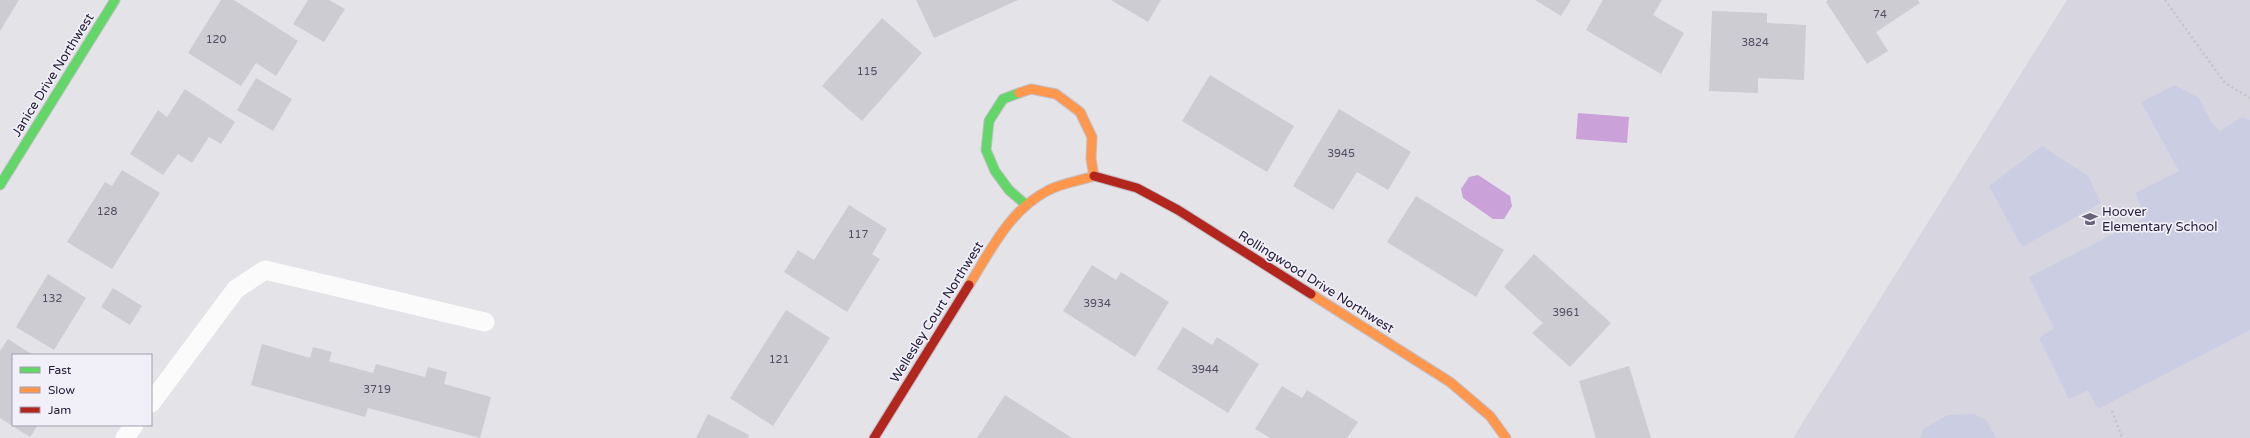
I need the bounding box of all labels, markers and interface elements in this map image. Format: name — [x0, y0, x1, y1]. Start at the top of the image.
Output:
house number: 74 — [1873, 8, 1887, 21]
street label: Janice Drive Northwest — [9, 10, 97, 140]
house number: 120 — [206, 33, 226, 46]
house number: 3824 — [1741, 36, 1769, 49]
house number: 115 — [857, 65, 877, 78]
house number: 3945 — [1327, 147, 1355, 160]
place label: Hoover Elementary School — [2102, 204, 2217, 235]
house number: 128 — [97, 205, 117, 218]
school or university icon: Hoover Elementary School — [2081, 210, 2099, 228]
street label: Rollingwood Drive Northwest — [1235, 227, 1397, 337]
house number: 117 — [848, 228, 868, 241]
street label: Wellesley Court Northwest — [887, 238, 987, 386]
house number: 132 — [42, 292, 62, 305]
house number: 3934 — [1083, 297, 1111, 310]
house number: 3961 — [1552, 306, 1580, 319]
house number: 121 — [769, 353, 789, 366]
legend — [12, 354, 152, 426]
text: Fast — [48, 363, 72, 377]
house number: 3944 — [1191, 363, 1219, 376]
text: Slow — [48, 383, 75, 397]
house number: 3719 — [363, 383, 391, 396]
text: Jam — [48, 403, 71, 417]

